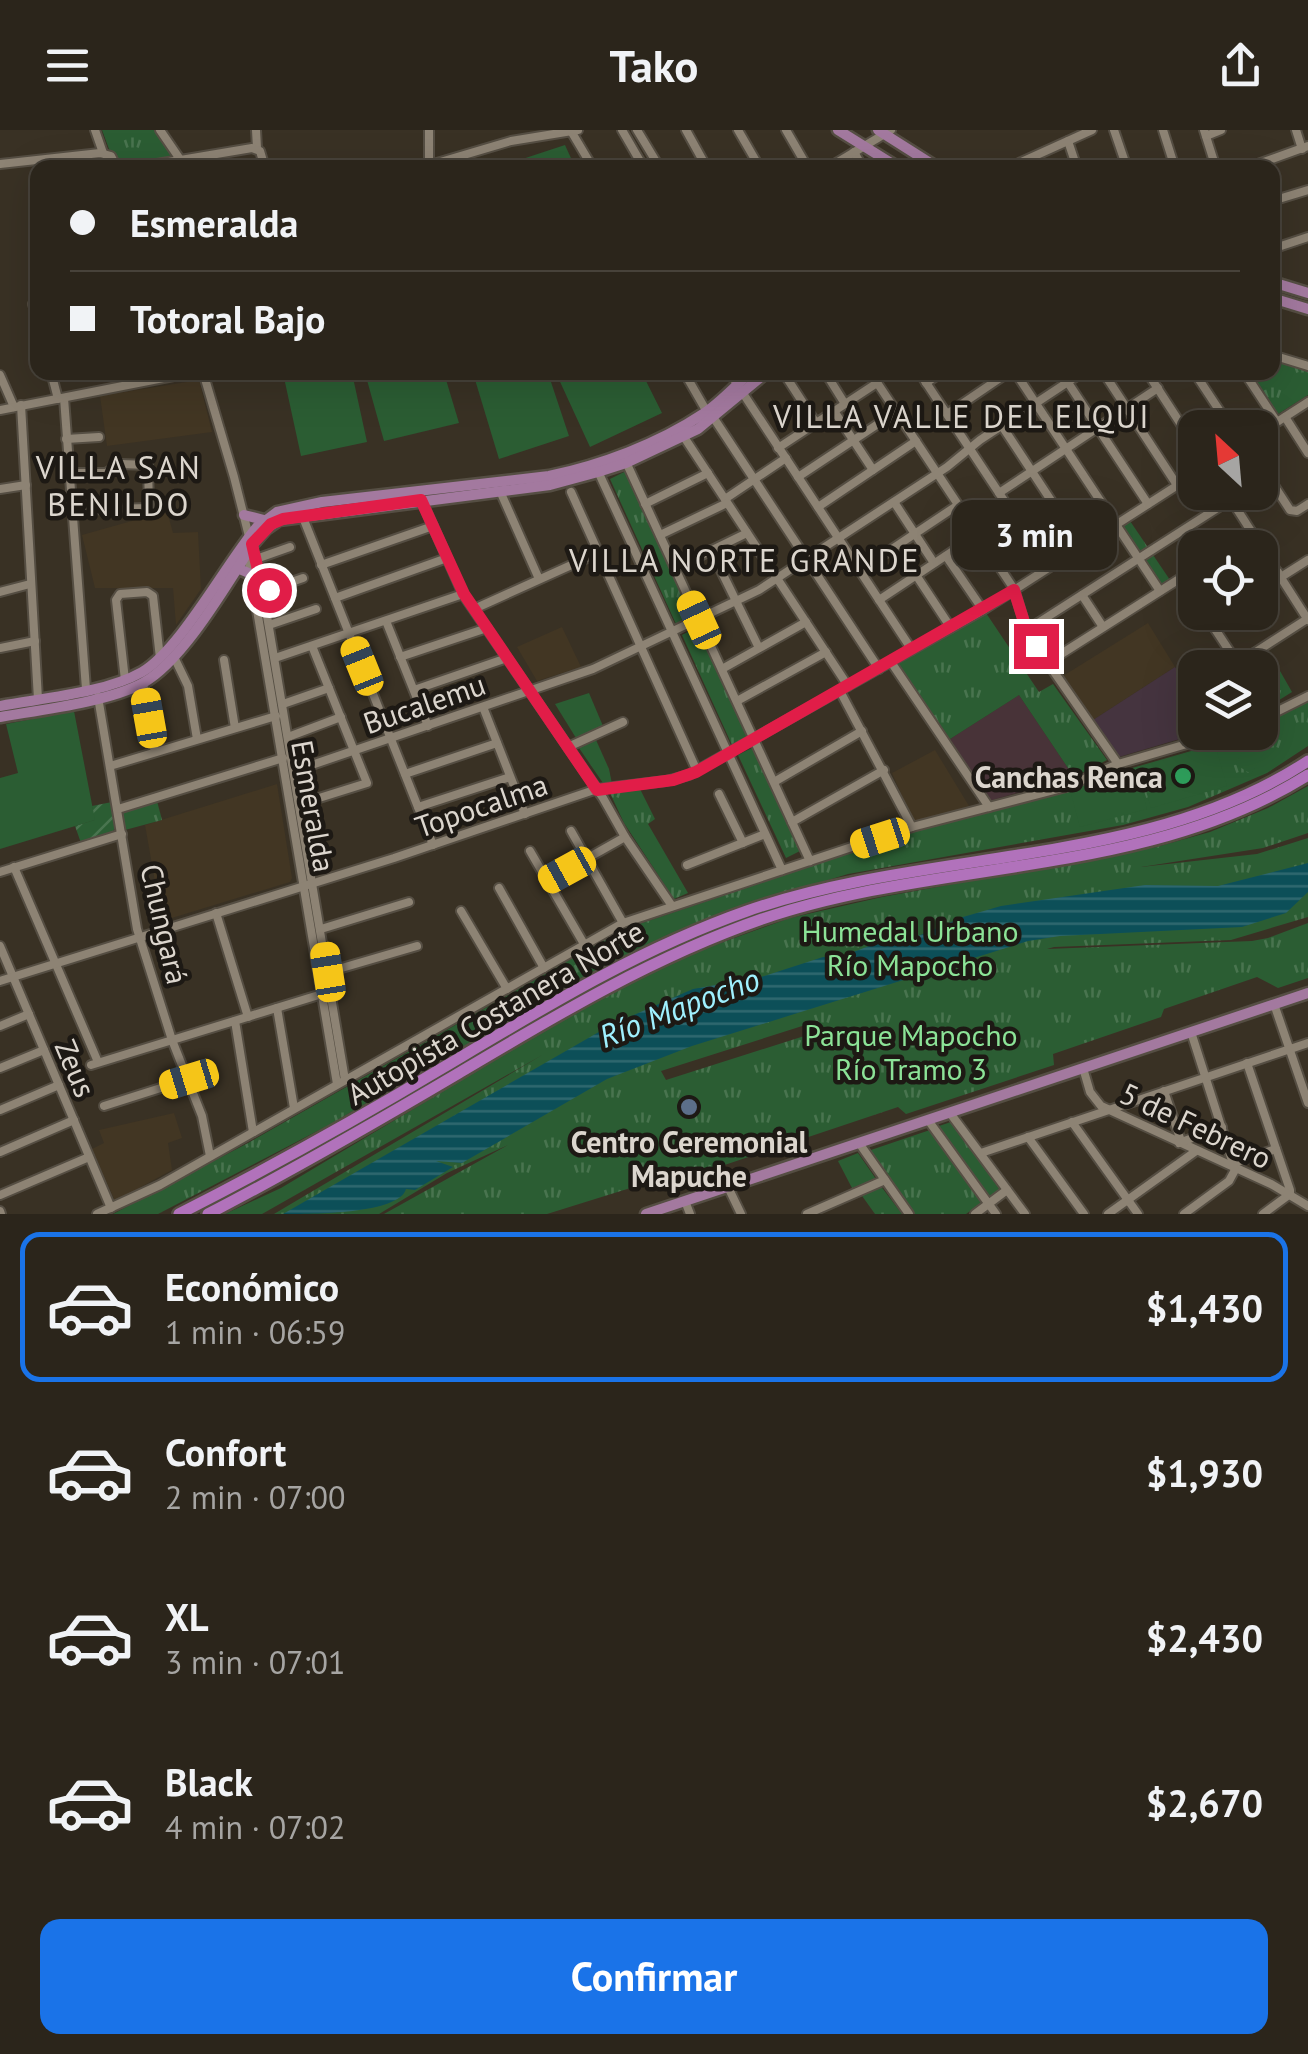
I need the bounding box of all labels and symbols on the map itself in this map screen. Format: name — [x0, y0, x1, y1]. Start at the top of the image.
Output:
district label: VILLA VALLE DEL ELQUI — [772, 395, 1151, 437]
north arrow — [1178, 410, 1278, 510]
district label: VILLA SAN BENILDO — [35, 446, 202, 525]
callout: 3 min — [954, 501, 1118, 571]
district label: VILLA NORTE GRANDE — [568, 539, 921, 581]
route start — [247, 568, 292, 613]
car — [673, 586, 725, 654]
route end — [1014, 624, 1059, 669]
car — [337, 633, 387, 699]
street label: Bucalemu — [358, 664, 490, 742]
car — [129, 686, 169, 750]
street label: Esmeralda — [283, 737, 345, 875]
place label: Canchas Renca — [975, 757, 1163, 796]
street label: Topocalma — [410, 764, 552, 846]
marker: Canchas Renca — [1172, 765, 1194, 787]
car — [847, 814, 913, 862]
car — [533, 842, 601, 898]
street label: Chungará — [132, 860, 198, 988]
street label: Autopista Costanera Norte — [339, 911, 651, 1113]
park label: Humedal Urbano Río Mapocho — [801, 911, 1019, 984]
car — [308, 940, 348, 1004]
water label: Río Mapocho — [593, 957, 765, 1057]
park label: Parque Mapocho Río Tramo 3 — [804, 1015, 1018, 1088]
street label: Zeus — [47, 1033, 105, 1103]
car — [156, 1056, 222, 1102]
street label: 5 de Febrero — [1114, 1073, 1278, 1177]
marker: Centro Ceremonial Mapuche — [678, 1096, 700, 1118]
place label: Centro Ceremonial Mapuche — [571, 1122, 808, 1195]

